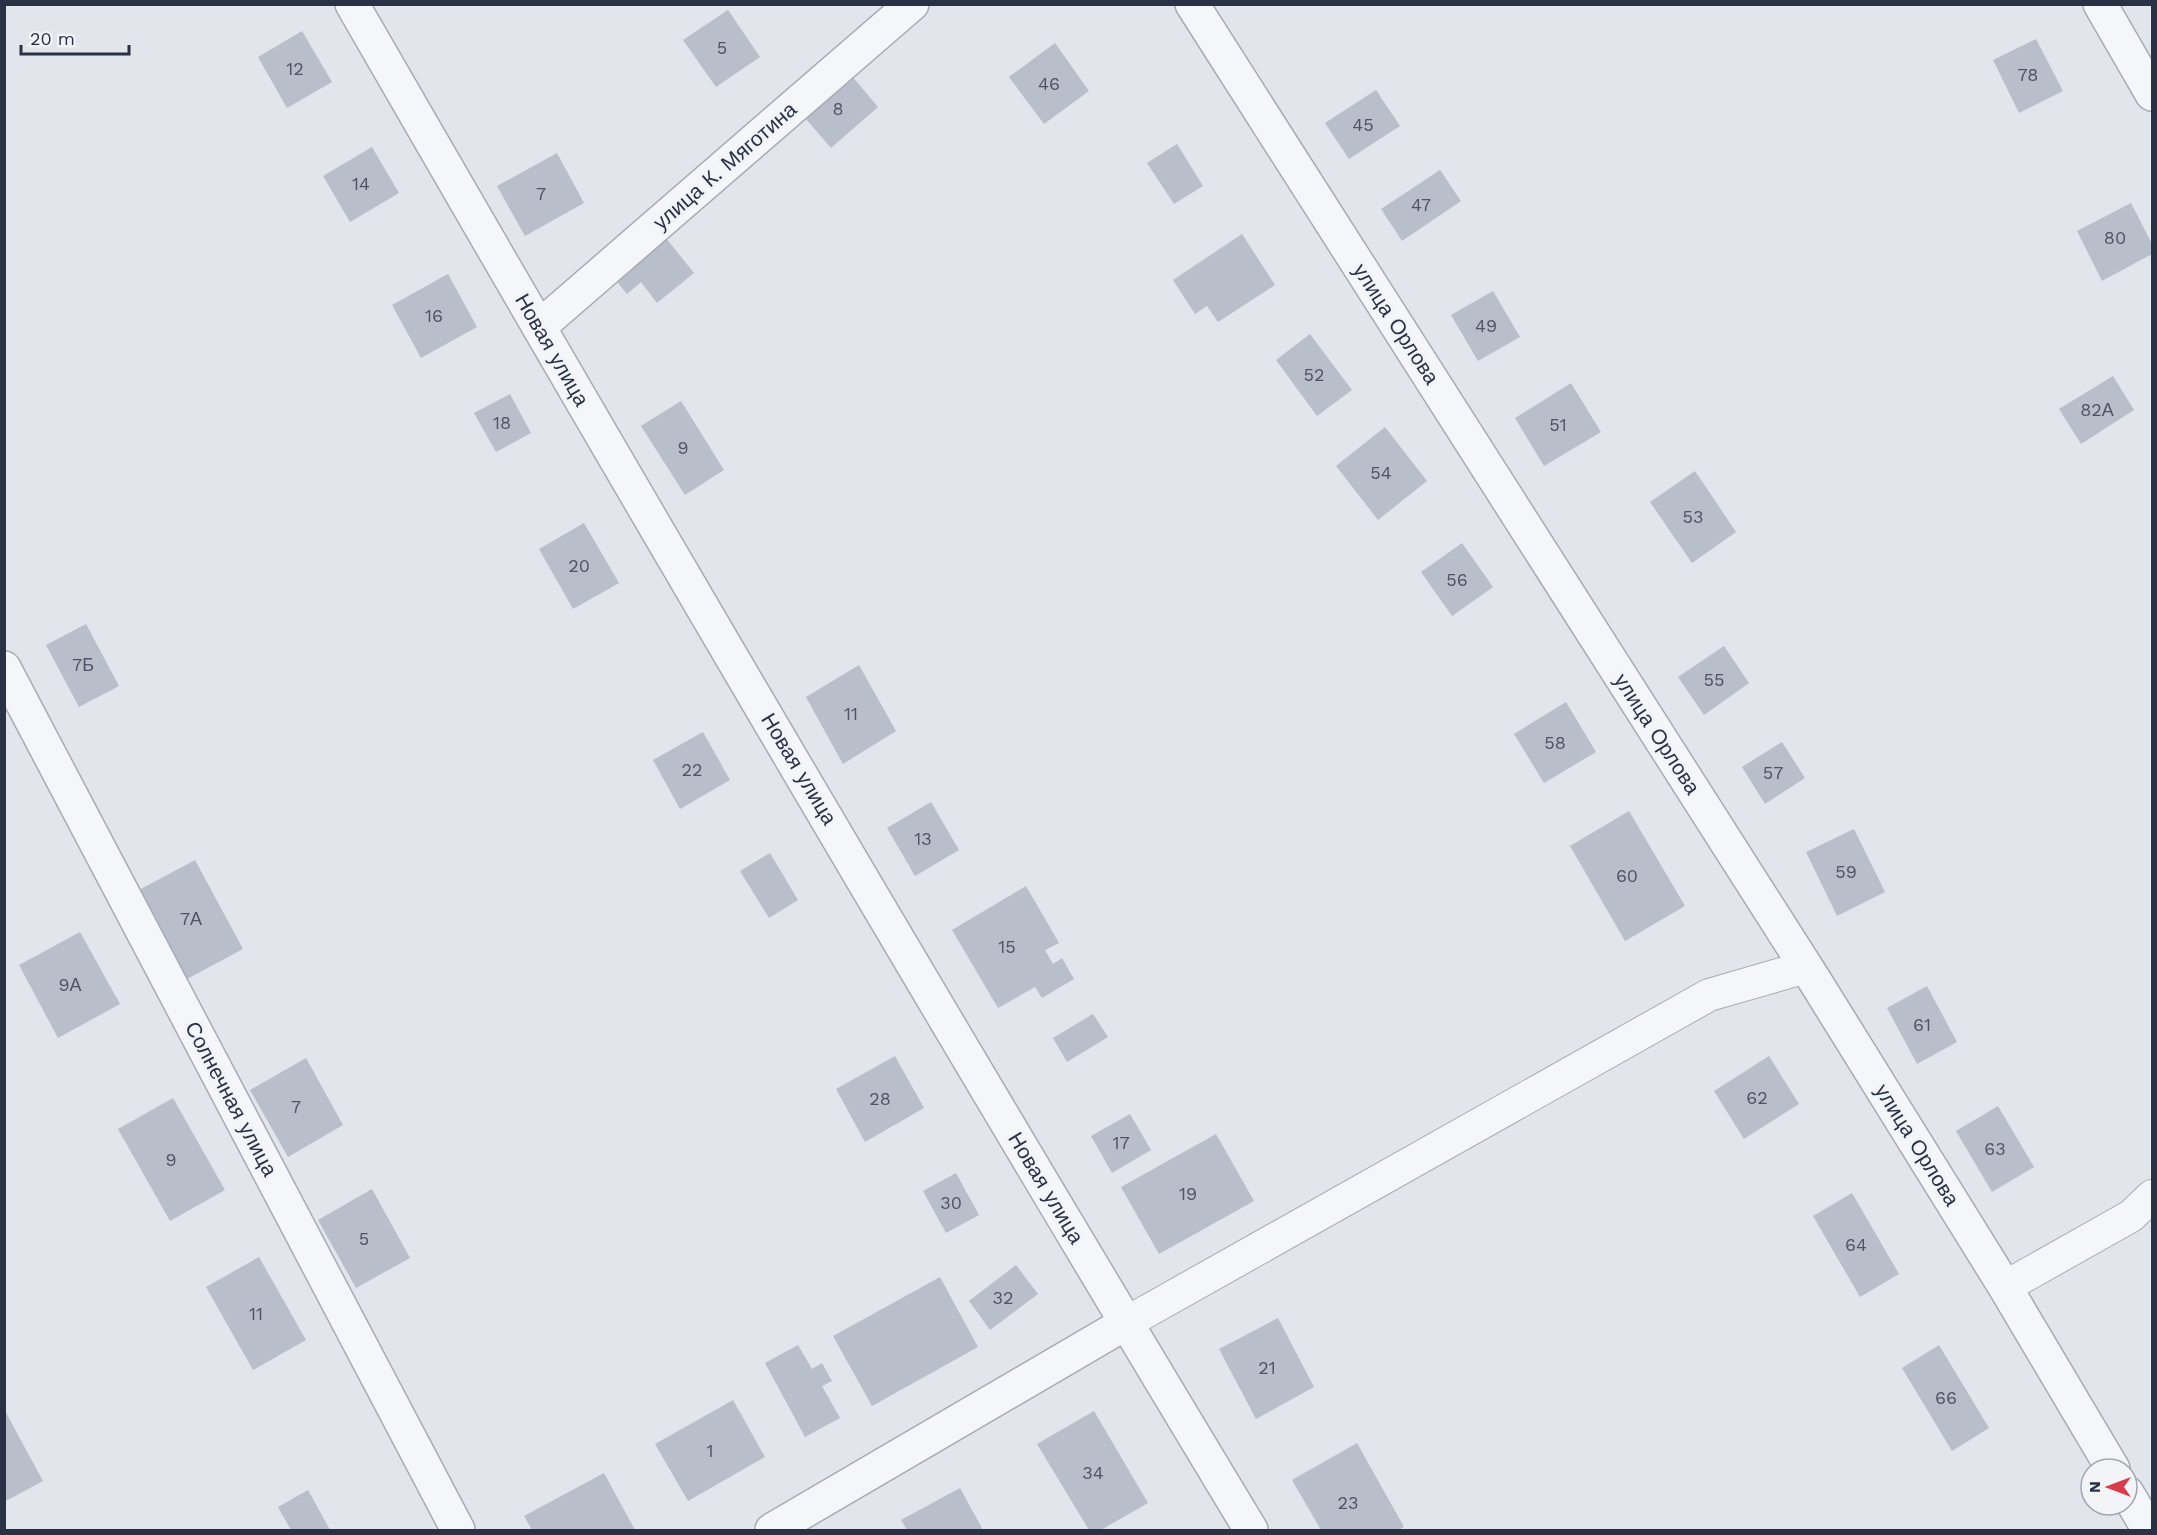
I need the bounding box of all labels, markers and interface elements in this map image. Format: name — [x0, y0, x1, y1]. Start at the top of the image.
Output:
scale bar — [21, 18, 129, 56]
text: 20 m — [30, 28, 75, 49]
house number: 5 — [717, 37, 727, 58]
house number: 12 — [286, 58, 304, 79]
house number: 78 — [2018, 64, 2038, 85]
house number: 46 — [1038, 73, 1060, 94]
street label: улица К. Мяготина — [648, 96, 802, 235]
house number: 8 — [832, 98, 844, 119]
house number: 45 — [1352, 114, 1374, 135]
house number: 14 — [352, 173, 370, 194]
house number: 7 — [536, 183, 546, 204]
house number: 47 — [1411, 194, 1431, 215]
house number: 80 — [2104, 227, 2126, 248]
street label: улица Орлова — [1348, 259, 1445, 389]
street label: Новая улица — [510, 289, 595, 411]
house number: 16 — [425, 305, 443, 326]
house number: 49 — [1475, 315, 1497, 336]
house number: 52 — [1304, 364, 1324, 385]
house number: 82А — [2080, 399, 2114, 420]
house number: 18 — [493, 412, 511, 433]
house number: 51 — [1549, 414, 1567, 435]
house number: 9 — [677, 437, 689, 458]
house number: 54 — [1370, 462, 1392, 483]
house number: 53 — [1683, 506, 1703, 527]
house number: 20 — [568, 555, 590, 576]
house number: 56 — [1446, 569, 1468, 590]
house number: 7Б — [72, 654, 94, 675]
street label: улица Орлова — [1609, 669, 1706, 799]
house number: 55 — [1704, 669, 1724, 690]
house number: 11 — [844, 703, 858, 724]
street label: Новая улица — [756, 708, 843, 829]
house number: 58 — [1544, 732, 1566, 753]
house number: 22 — [682, 759, 703, 780]
house number: 57 — [1763, 762, 1783, 783]
house number: 13 — [914, 828, 932, 849]
house number: 59 — [1835, 861, 1857, 882]
house number: 60 — [1616, 865, 1638, 886]
house number: 7А — [180, 908, 202, 929]
house number: 15 — [998, 936, 1016, 957]
house number: 9А — [58, 974, 82, 995]
house number: 61 — [1913, 1014, 1931, 1035]
street label: Солнечная улица — [180, 1017, 283, 1181]
street label: улица Орлова — [1870, 1079, 1965, 1211]
house number: 62 — [1746, 1087, 1768, 1108]
house number: 28 — [869, 1088, 891, 1109]
house number: 7 — [291, 1096, 301, 1117]
street label: Новая улица — [1003, 1127, 1090, 1248]
house number: 17 — [1112, 1132, 1130, 1153]
house number: 63 — [1984, 1138, 2006, 1159]
house number: 9 — [165, 1149, 177, 1170]
house number: 19 — [1179, 1183, 1197, 1204]
house number: 30 — [940, 1192, 962, 1213]
house number: 5 — [359, 1228, 369, 1249]
house number: 64 — [1845, 1234, 1867, 1255]
house number: 32 — [993, 1287, 1014, 1308]
house number: 11 — [249, 1303, 263, 1324]
house number: 21 — [1258, 1357, 1276, 1378]
house number: 66 — [1935, 1387, 1957, 1408]
house number: 1 — [706, 1440, 714, 1461]
north arrow — [2079, 1457, 2139, 1517]
house number: 34 — [1082, 1462, 1104, 1483]
text: N — [2085, 1481, 2104, 1493]
house number: 23 — [1338, 1492, 1359, 1513]

